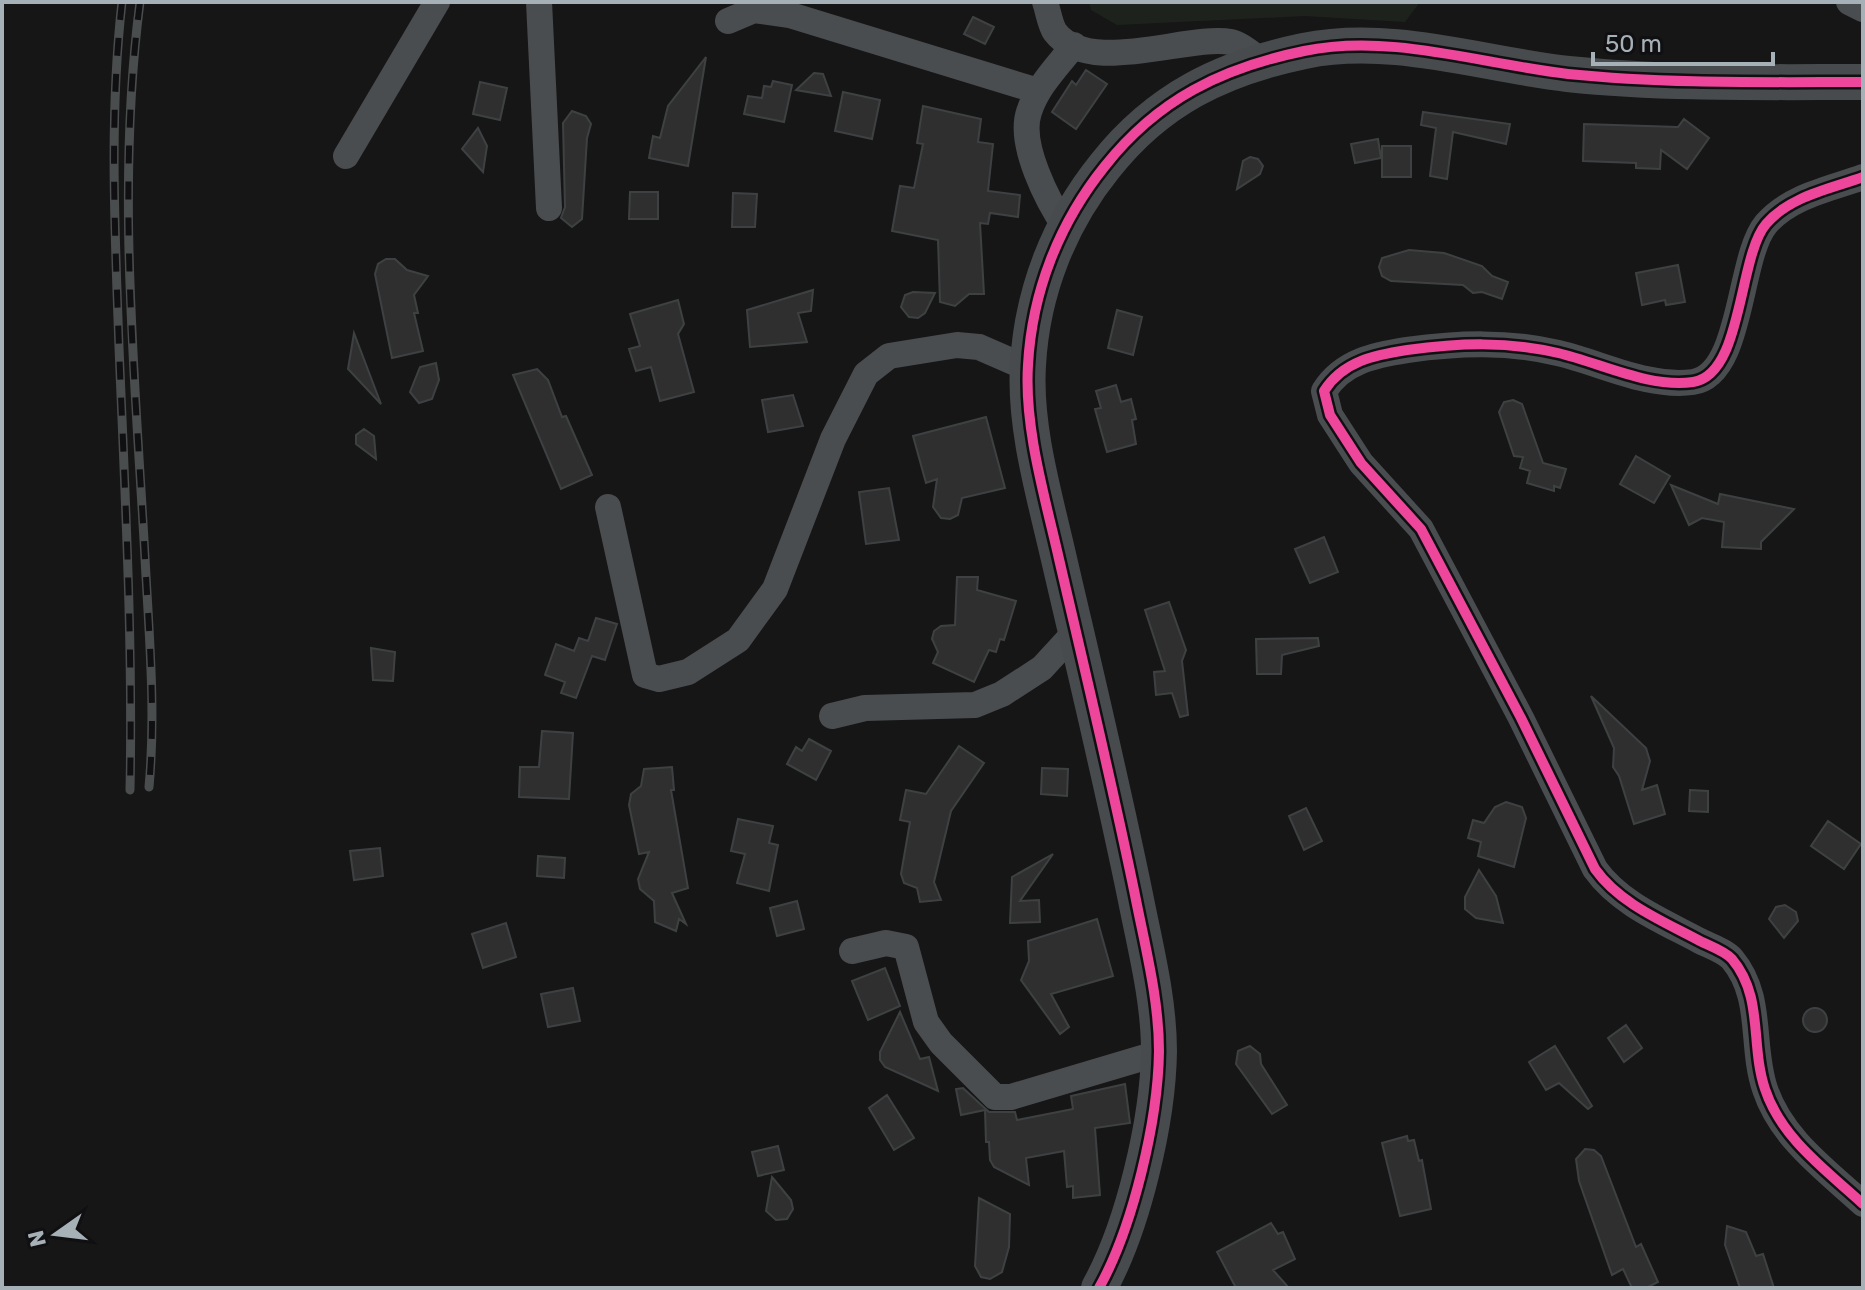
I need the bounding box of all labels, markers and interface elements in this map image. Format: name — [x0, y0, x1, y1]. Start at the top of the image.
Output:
scale bar — [1593, 16, 1773, 66]
text: 50 m — [1605, 30, 1662, 58]
north arrow — [16, 1194, 96, 1274]
text: N — [22, 1228, 52, 1250]

